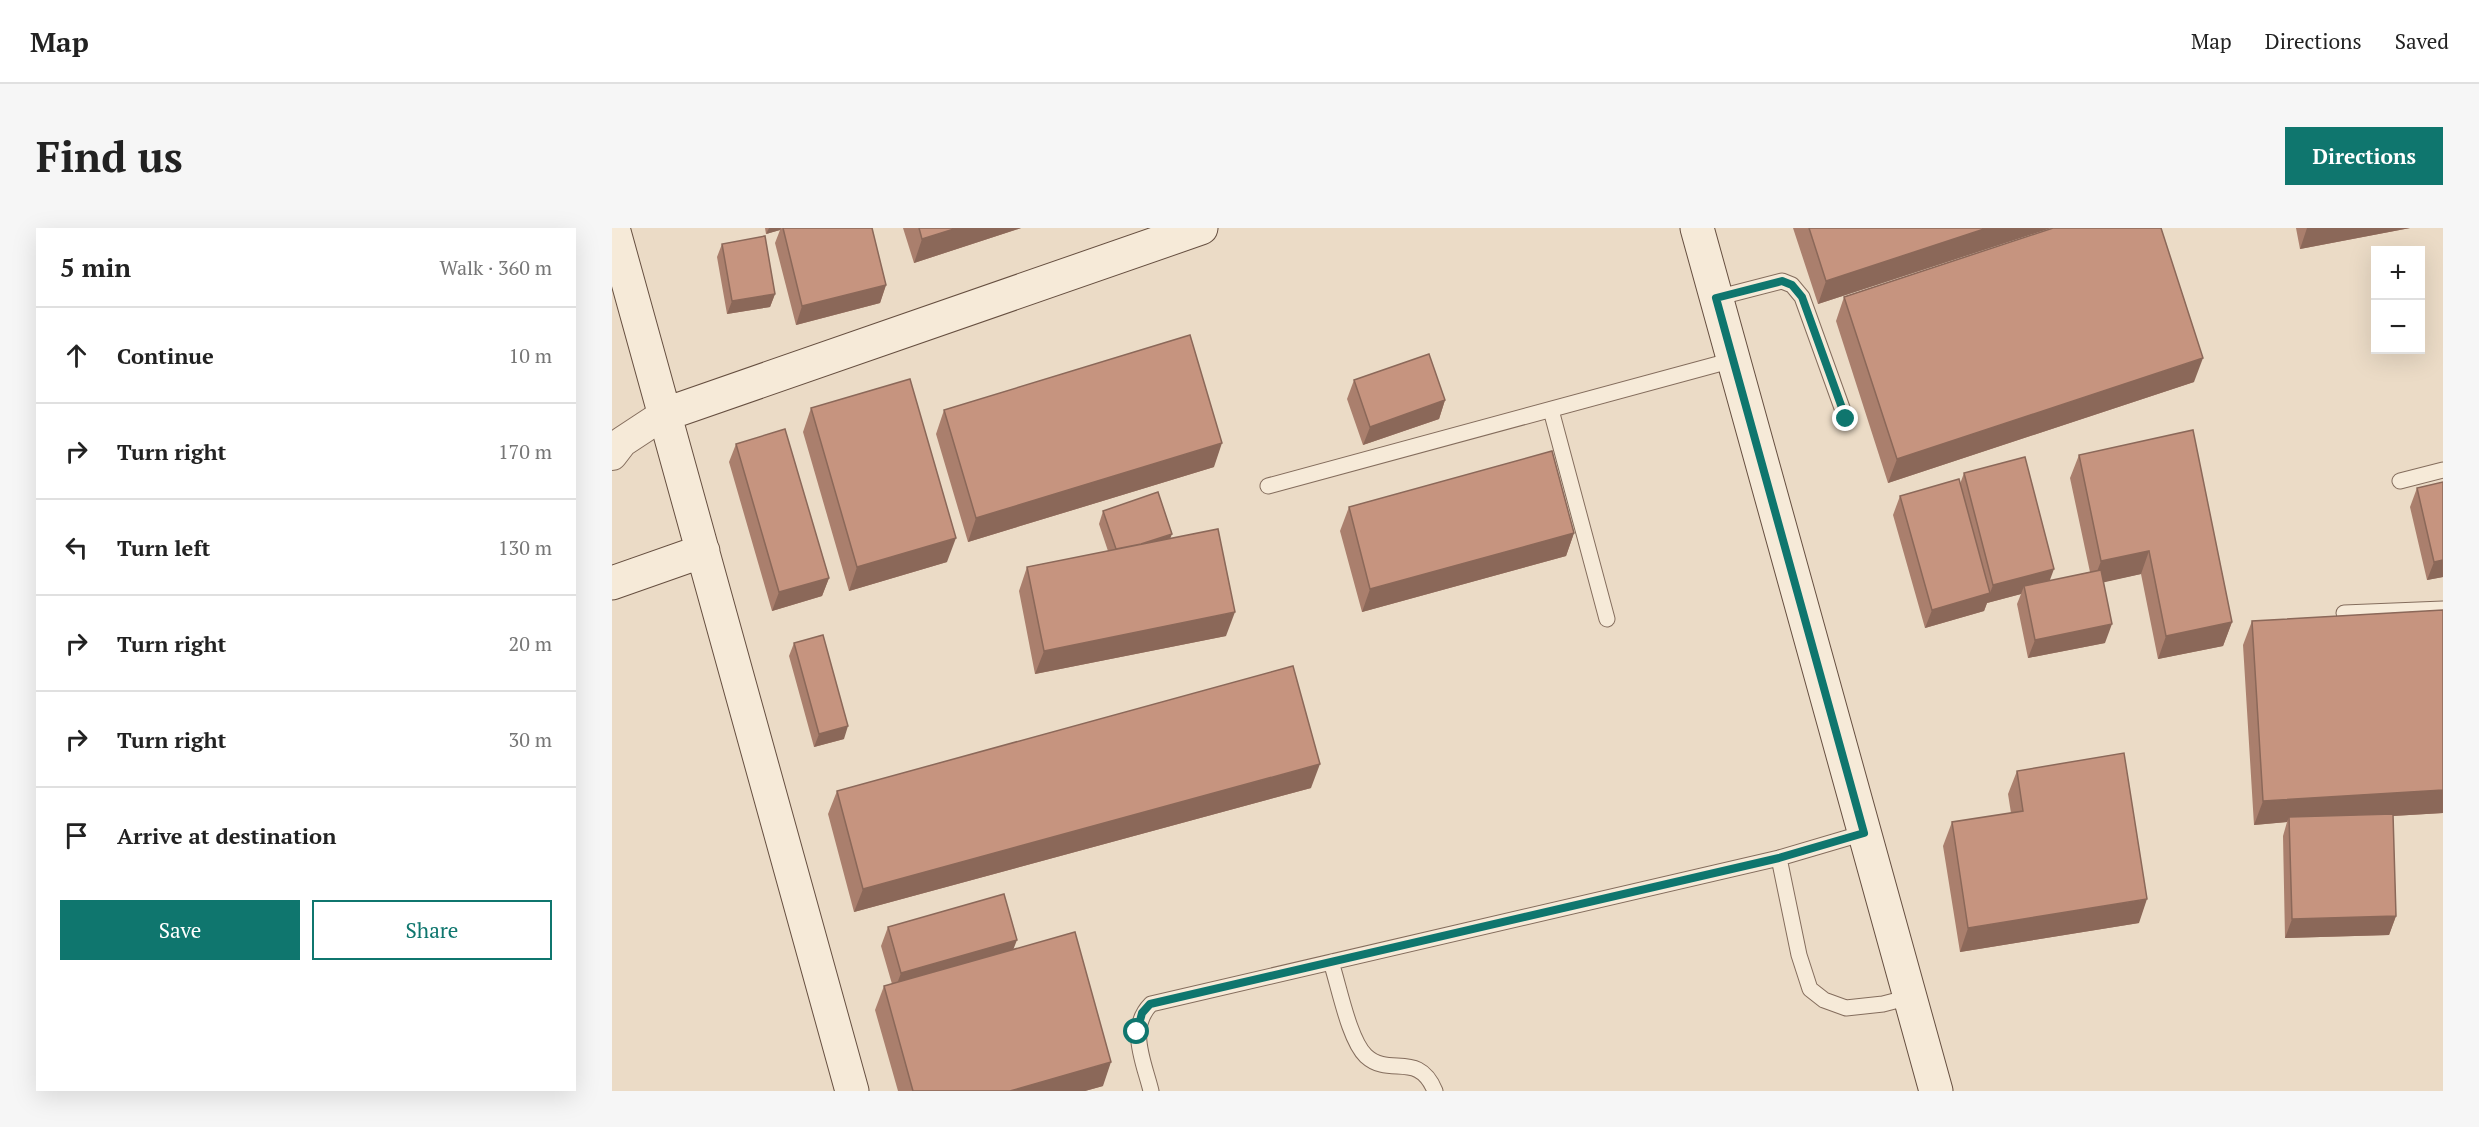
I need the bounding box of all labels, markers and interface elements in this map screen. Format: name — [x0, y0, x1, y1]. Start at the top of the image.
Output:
text: Map — [30, 23, 89, 60]
text: Map — [2191, 27, 2232, 55]
text: Directions — [2265, 27, 2362, 55]
text: Saved — [2395, 27, 2449, 55]
button: Directions — [2285, 127, 2443, 185]
text: Find us — [36, 128, 183, 184]
map controls — [2371, 246, 2425, 354]
button: + — [2371, 246, 2425, 300]
text: 5 min — [60, 250, 131, 284]
text: Walk · 360 m — [440, 254, 552, 281]
button: − — [2371, 300, 2425, 354]
icon: ahead — [60, 339, 93, 372]
text: Continue — [117, 341, 214, 370]
text: 10 m — [509, 342, 552, 369]
route end — [1832, 405, 1858, 431]
icon: right — [60, 435, 93, 468]
text: Turn right — [117, 437, 226, 466]
text: 170 m — [498, 438, 552, 465]
icon: left — [60, 531, 93, 564]
text: Turn left — [117, 533, 210, 562]
text: 130 m — [498, 534, 552, 561]
icon: right — [60, 627, 93, 660]
text: Turn right — [117, 629, 226, 658]
text: 20 m — [509, 630, 552, 657]
icon: right — [60, 723, 93, 756]
text: Turn right — [117, 725, 226, 754]
text: 30 m — [509, 726, 552, 753]
icon: arrive — [60, 819, 93, 852]
text: Arrive at destination — [117, 821, 336, 850]
button: Save — [60, 900, 300, 960]
button: Share — [312, 900, 552, 960]
route start — [1123, 1018, 1149, 1044]

